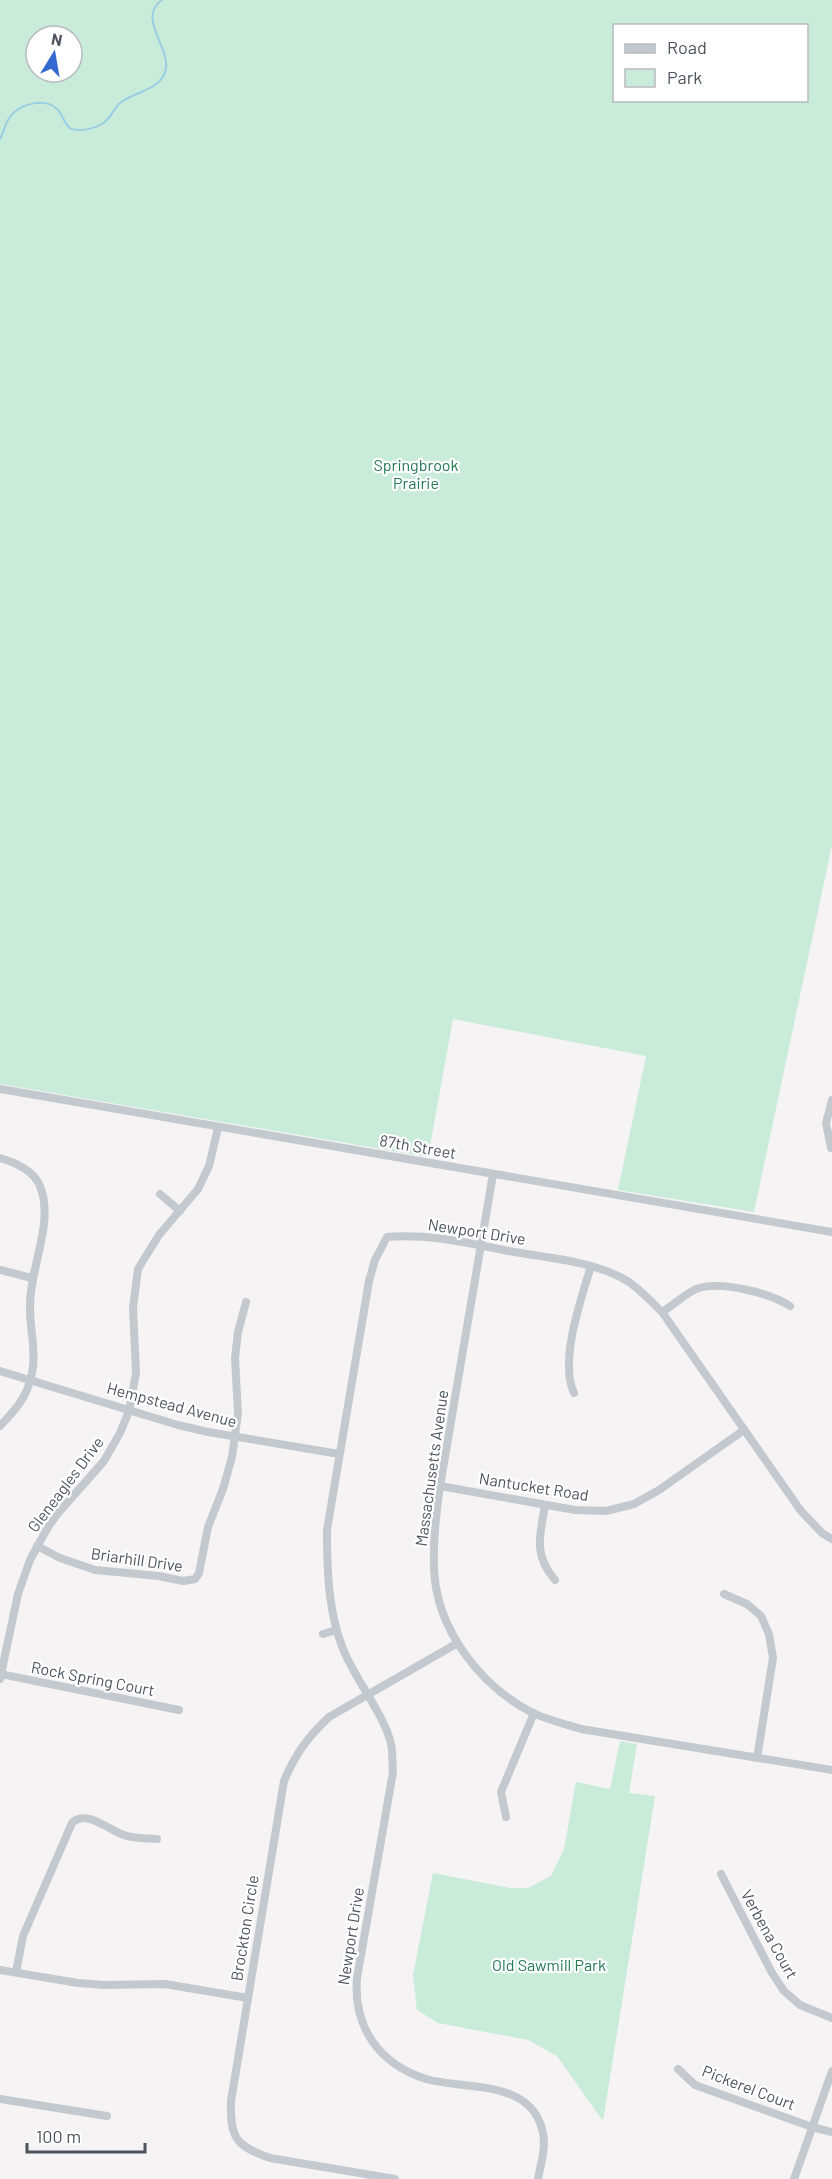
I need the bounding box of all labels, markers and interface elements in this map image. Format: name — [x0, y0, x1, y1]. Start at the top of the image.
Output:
north arrow — [24, 24, 84, 84]
legend — [613, 24, 808, 102]
text: N — [50, 28, 64, 49]
text: Road — [667, 36, 707, 58]
text: Park — [667, 66, 702, 88]
park label: Springbrook Prairie — [373, 455, 459, 492]
street label: 87th Street — [378, 1130, 458, 1162]
street label: Newport Drive — [427, 1214, 527, 1248]
street label: Hempstead Avenue — [105, 1378, 239, 1430]
street label: Massachusetts Avenue — [411, 1388, 451, 1548]
street label: Gleneagles Drive — [23, 1433, 107, 1535]
street label: Nantucket Road — [478, 1468, 590, 1504]
street label: Briarhill Drive — [90, 1543, 184, 1575]
street label: Rock Spring Court — [30, 1657, 156, 1699]
street label: Brockton Circle — [226, 1874, 262, 1982]
street label: Newport Drive — [333, 1886, 367, 1986]
street label: Verbena Court — [738, 1886, 802, 1982]
park label: Old Sawmill Park — [492, 1955, 606, 1974]
street label: Pickerel Court — [700, 2061, 798, 2113]
scale bar — [27, 2116, 146, 2154]
text: 100 m — [36, 2125, 81, 2147]

